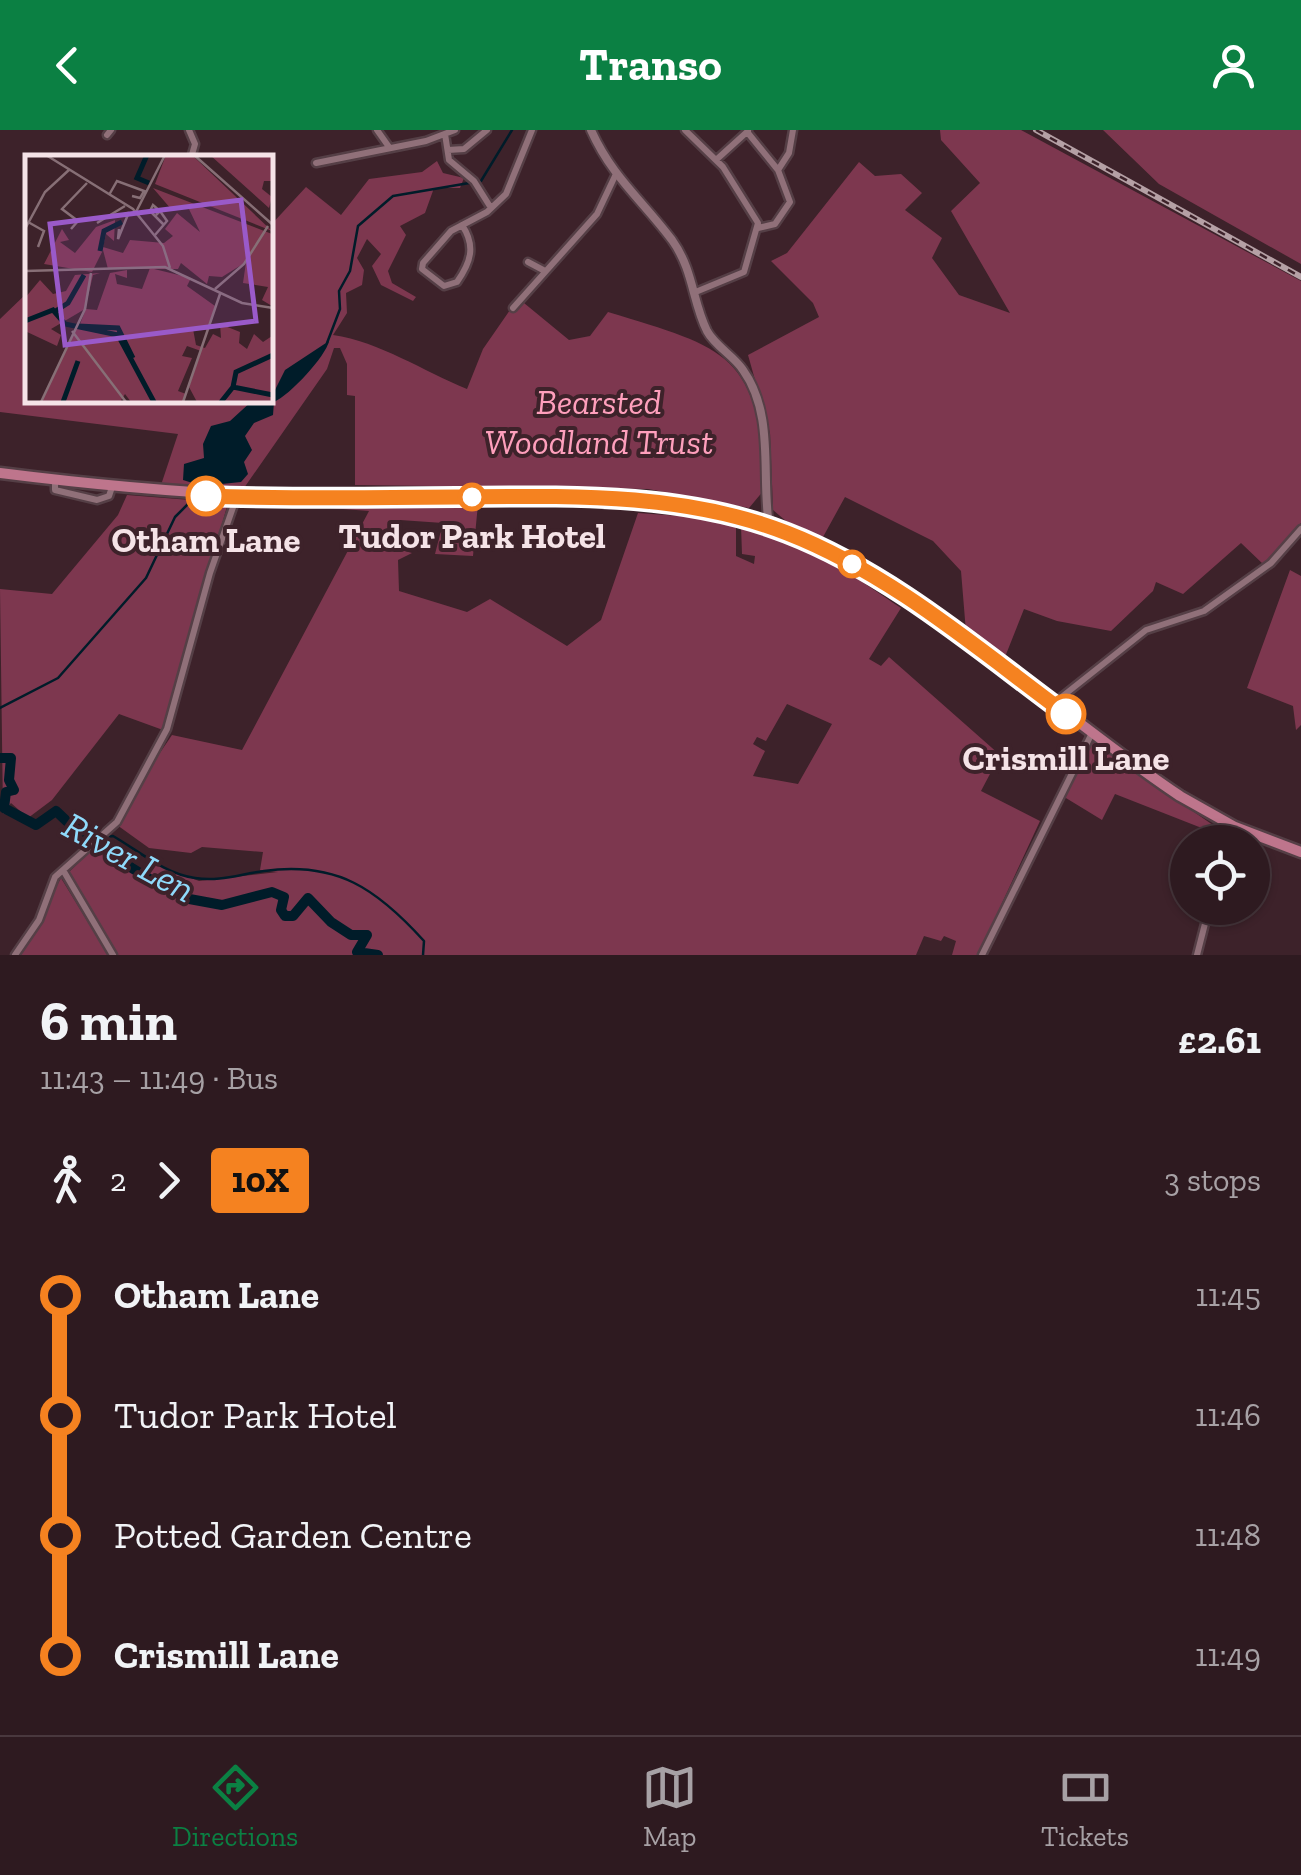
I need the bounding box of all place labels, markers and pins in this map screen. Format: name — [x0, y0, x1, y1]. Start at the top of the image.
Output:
marker: Otham Lane — [187, 477, 225, 515]
marker: Tudor Park Hotel — [459, 484, 485, 510]
place label: Tudor Park Hotel — [338, 515, 606, 557]
place label: Otham Lane — [111, 519, 301, 561]
unlabelled marker — [839, 551, 865, 577]
marker: Crismill Lane — [1047, 695, 1085, 733]
place label: Crismill Lane — [962, 737, 1170, 779]

